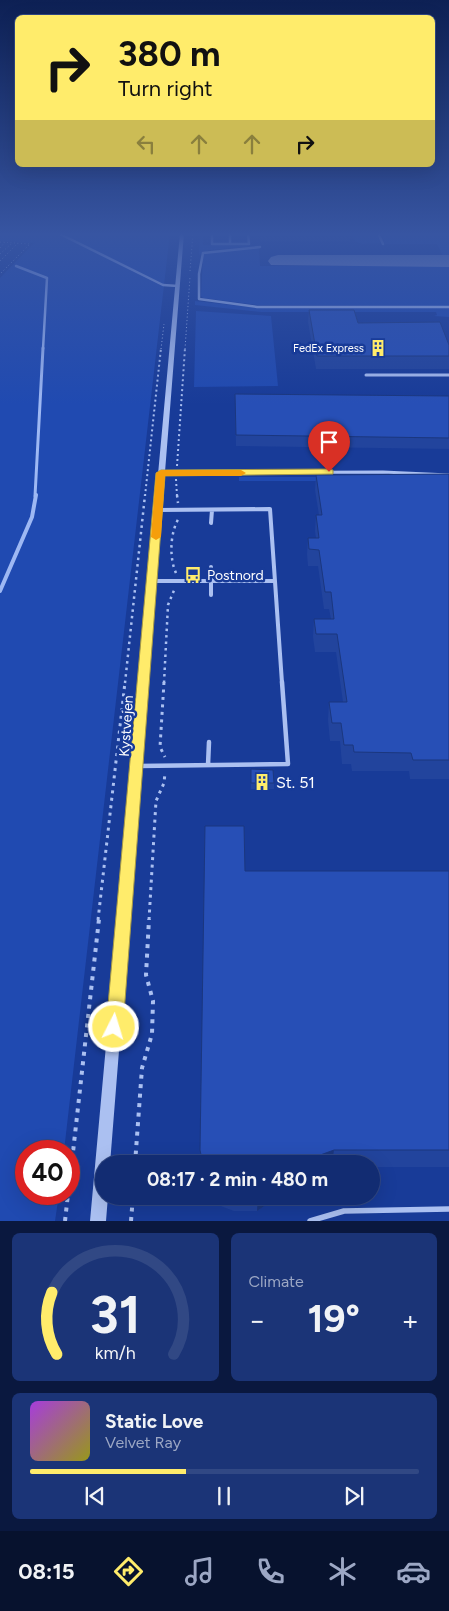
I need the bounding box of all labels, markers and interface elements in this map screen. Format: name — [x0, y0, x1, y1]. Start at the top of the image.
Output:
text: 380 m — [118, 33, 220, 75]
icon: right — [35, 35, 100, 100]
text: Turn right — [118, 75, 213, 102]
icon: left — [132, 130, 160, 158]
icon: ahead — [185, 130, 213, 158]
icon: ahead — [238, 130, 266, 158]
icon: right — [291, 130, 319, 158]
building icon: FedEx Express — [368, 338, 388, 358]
place label: FedEx Express — [293, 342, 364, 355]
pin — [308, 421, 350, 472]
icon: arrive — [315, 428, 343, 456]
bus stop icon: Postnord — [183, 565, 203, 585]
place label: Postnord — [207, 567, 264, 584]
street label: Kystvejen — [116, 695, 137, 757]
building icon: St. 51 — [252, 772, 272, 792]
place label: St. 51 — [276, 773, 315, 792]
position arrow — [87, 1000, 139, 1052]
speed limit sign: 40 — [15, 1140, 80, 1205]
text: 08:17 · 2 min · 480 m — [147, 1168, 328, 1191]
text: Climate — [249, 1272, 304, 1291]
text: 31 — [90, 1284, 141, 1346]
text: 19° — [308, 1296, 360, 1342]
text: − — [249, 1303, 266, 1337]
text: + — [402, 1303, 419, 1337]
text: km/h — [95, 1342, 136, 1363]
text: Static Love — [105, 1410, 203, 1433]
text: Velvet Ray — [105, 1433, 181, 1452]
icon: previous — [81, 1482, 109, 1510]
icon: pause — [210, 1482, 238, 1510]
icon: next — [340, 1482, 368, 1510]
icon: directions — [111, 1554, 146, 1589]
icon: music — [182, 1554, 217, 1589]
icon: phone — [253, 1554, 288, 1589]
icon: climate — [325, 1554, 360, 1589]
icon: car — [396, 1554, 431, 1589]
text: 08:15 — [18, 1558, 75, 1585]

